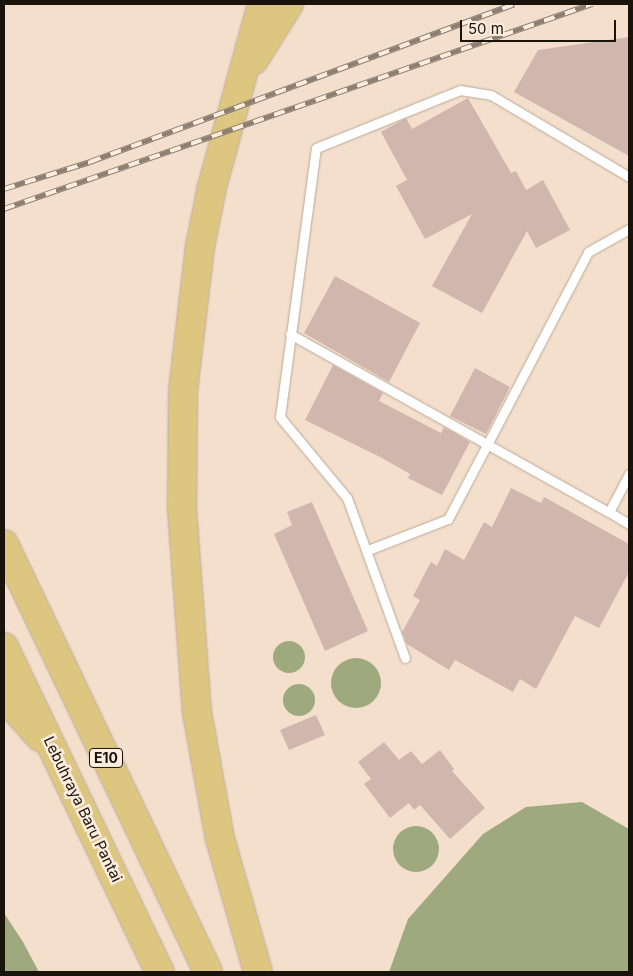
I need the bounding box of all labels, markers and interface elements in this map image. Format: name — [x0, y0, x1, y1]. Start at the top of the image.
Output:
scale bar — [463, 10, 619, 42]
text: 50 m — [468, 19, 504, 38]
street label: Lebuhraya Baru Pantai — [40, 733, 126, 885]
road number: E10 — [88, 746, 124, 770]

